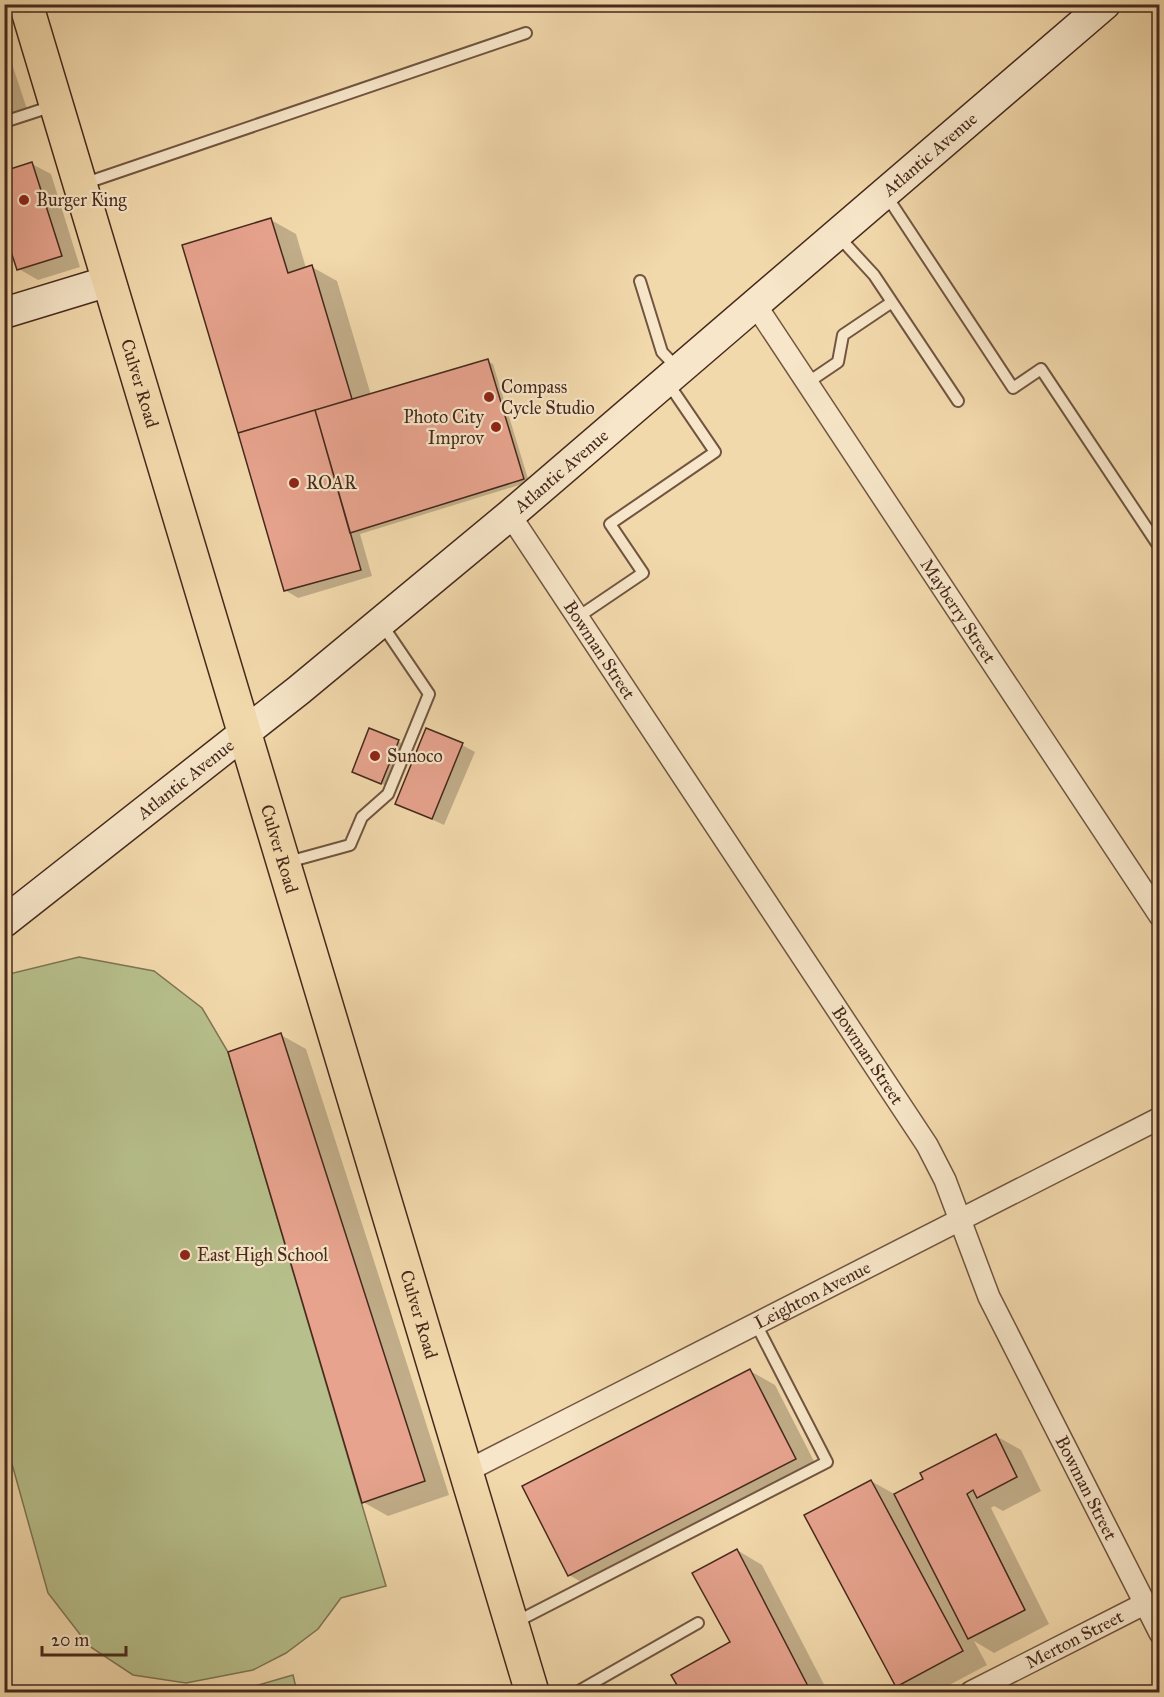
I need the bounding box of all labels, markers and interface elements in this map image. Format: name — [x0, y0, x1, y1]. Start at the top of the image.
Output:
street label: Atlantic Avenue — [878, 108, 982, 202]
place label: Burger King — [36, 189, 127, 212]
marker: Burger King — [17, 193, 31, 207]
street label: Culver Road — [116, 336, 163, 430]
place label: Compass Cycle Studio — [501, 376, 595, 419]
marker: Compass Cycle Studio — [482, 390, 496, 404]
place label: Photo City Improv — [403, 406, 485, 449]
marker: Photo City Improv — [489, 420, 503, 434]
street label: Atlantic Avenue — [509, 424, 613, 518]
place label: ROAR — [306, 472, 358, 494]
marker: ROAR — [287, 476, 301, 490]
street label: Mayberry Street — [915, 554, 1001, 668]
street label: Bowman Street — [559, 596, 640, 704]
street label: Atlantic Avenue — [132, 734, 238, 825]
place label: Sunoco — [387, 745, 443, 767]
marker: Sunoco — [368, 749, 382, 763]
street label: Culver Road — [256, 802, 303, 896]
street label: Bowman Street — [827, 1002, 909, 1109]
place label: East High School — [197, 1244, 328, 1267]
marker: East High School — [178, 1248, 192, 1262]
street label: Leighton Avenue — [751, 1256, 874, 1334]
street label: Culver Road — [395, 1267, 442, 1361]
street label: Bowman Street — [1050, 1432, 1122, 1544]
street label: Merton Street — [1022, 1605, 1127, 1673]
scale bar — [42, 1619, 126, 1657]
text: 20 m — [51, 1629, 89, 1651]

